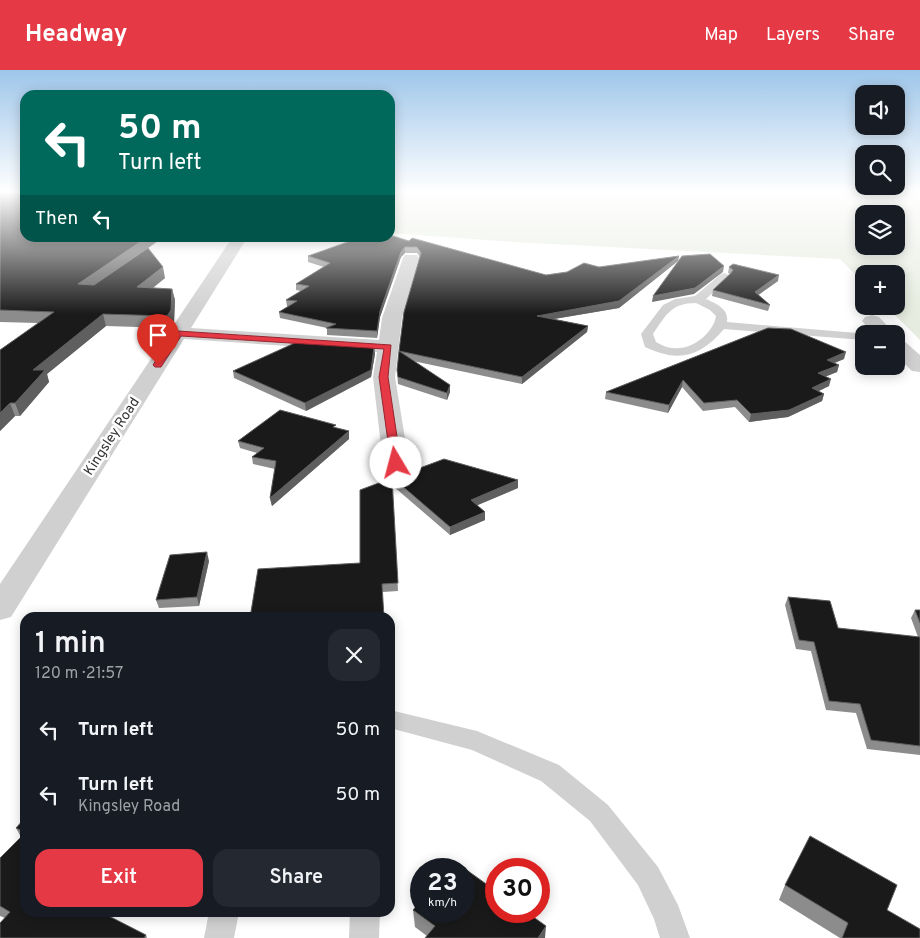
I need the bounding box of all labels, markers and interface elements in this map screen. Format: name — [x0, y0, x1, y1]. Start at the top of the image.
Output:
text: Headway — [25, 20, 127, 50]
text: Map — [704, 24, 738, 47]
text: Layers — [766, 24, 820, 47]
text: Share — [848, 24, 895, 47]
map controls — [855, 85, 905, 375]
button: sound — [855, 85, 905, 135]
text: 50 m — [118, 107, 202, 151]
icon: left — [35, 110, 100, 175]
button: search — [855, 145, 905, 195]
text: Turn left — [118, 150, 201, 177]
icon: left — [88, 205, 116, 233]
button: layers — [855, 205, 905, 255]
text: Then — [35, 207, 78, 231]
button: + — [855, 265, 905, 315]
pin — [137, 314, 179, 365]
icon: arrive — [144, 321, 172, 349]
button: − — [855, 325, 905, 375]
street label: Kingsley Road — [81, 395, 144, 479]
position arrow — [369, 436, 421, 488]
text: 1 min — [35, 626, 106, 663]
button: close — [328, 629, 380, 681]
text: 120 m · 21:57 — [35, 664, 123, 684]
icon: left — [35, 716, 63, 744]
text: Turn left — [78, 718, 154, 742]
text: 50 m — [335, 718, 380, 742]
text: Turn left — [78, 773, 154, 797]
icon: left — [35, 781, 63, 809]
text: 50 m — [335, 783, 380, 807]
text: Kingsley Road — [78, 797, 180, 817]
button: Exit — [35, 849, 203, 907]
button: Share — [213, 849, 380, 907]
speed limit sign: 30 — [485, 858, 550, 923]
text: 23 — [427, 868, 458, 900]
text: km/h — [428, 895, 457, 911]

